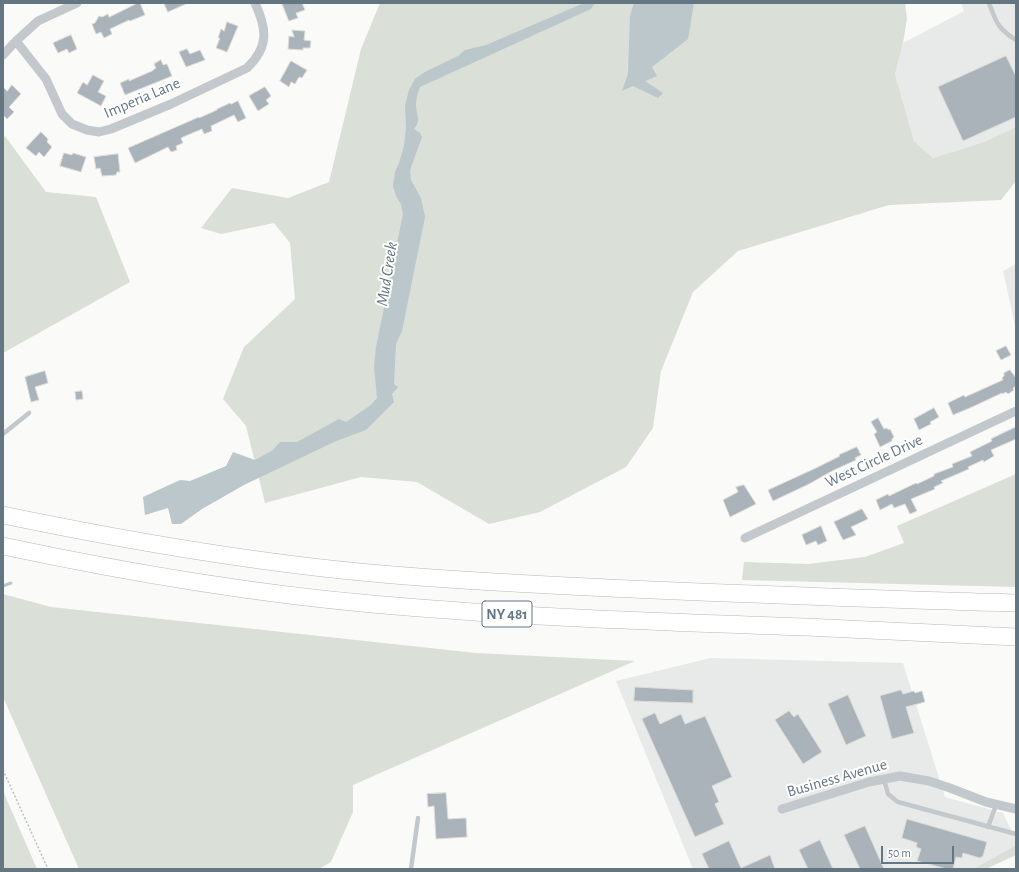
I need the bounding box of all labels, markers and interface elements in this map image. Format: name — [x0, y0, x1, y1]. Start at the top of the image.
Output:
street label: Imperia Lane — [101, 73, 183, 123]
water label: Mud Creek — [372, 240, 402, 308]
street label: West Circle Drive — [822, 430, 926, 492]
road number: NY 481 — [482, 601, 532, 627]
street label: Business Avenue — [785, 755, 889, 801]
scale bar — [883, 838, 956, 864]
text: 50 m — [888, 847, 911, 859]

